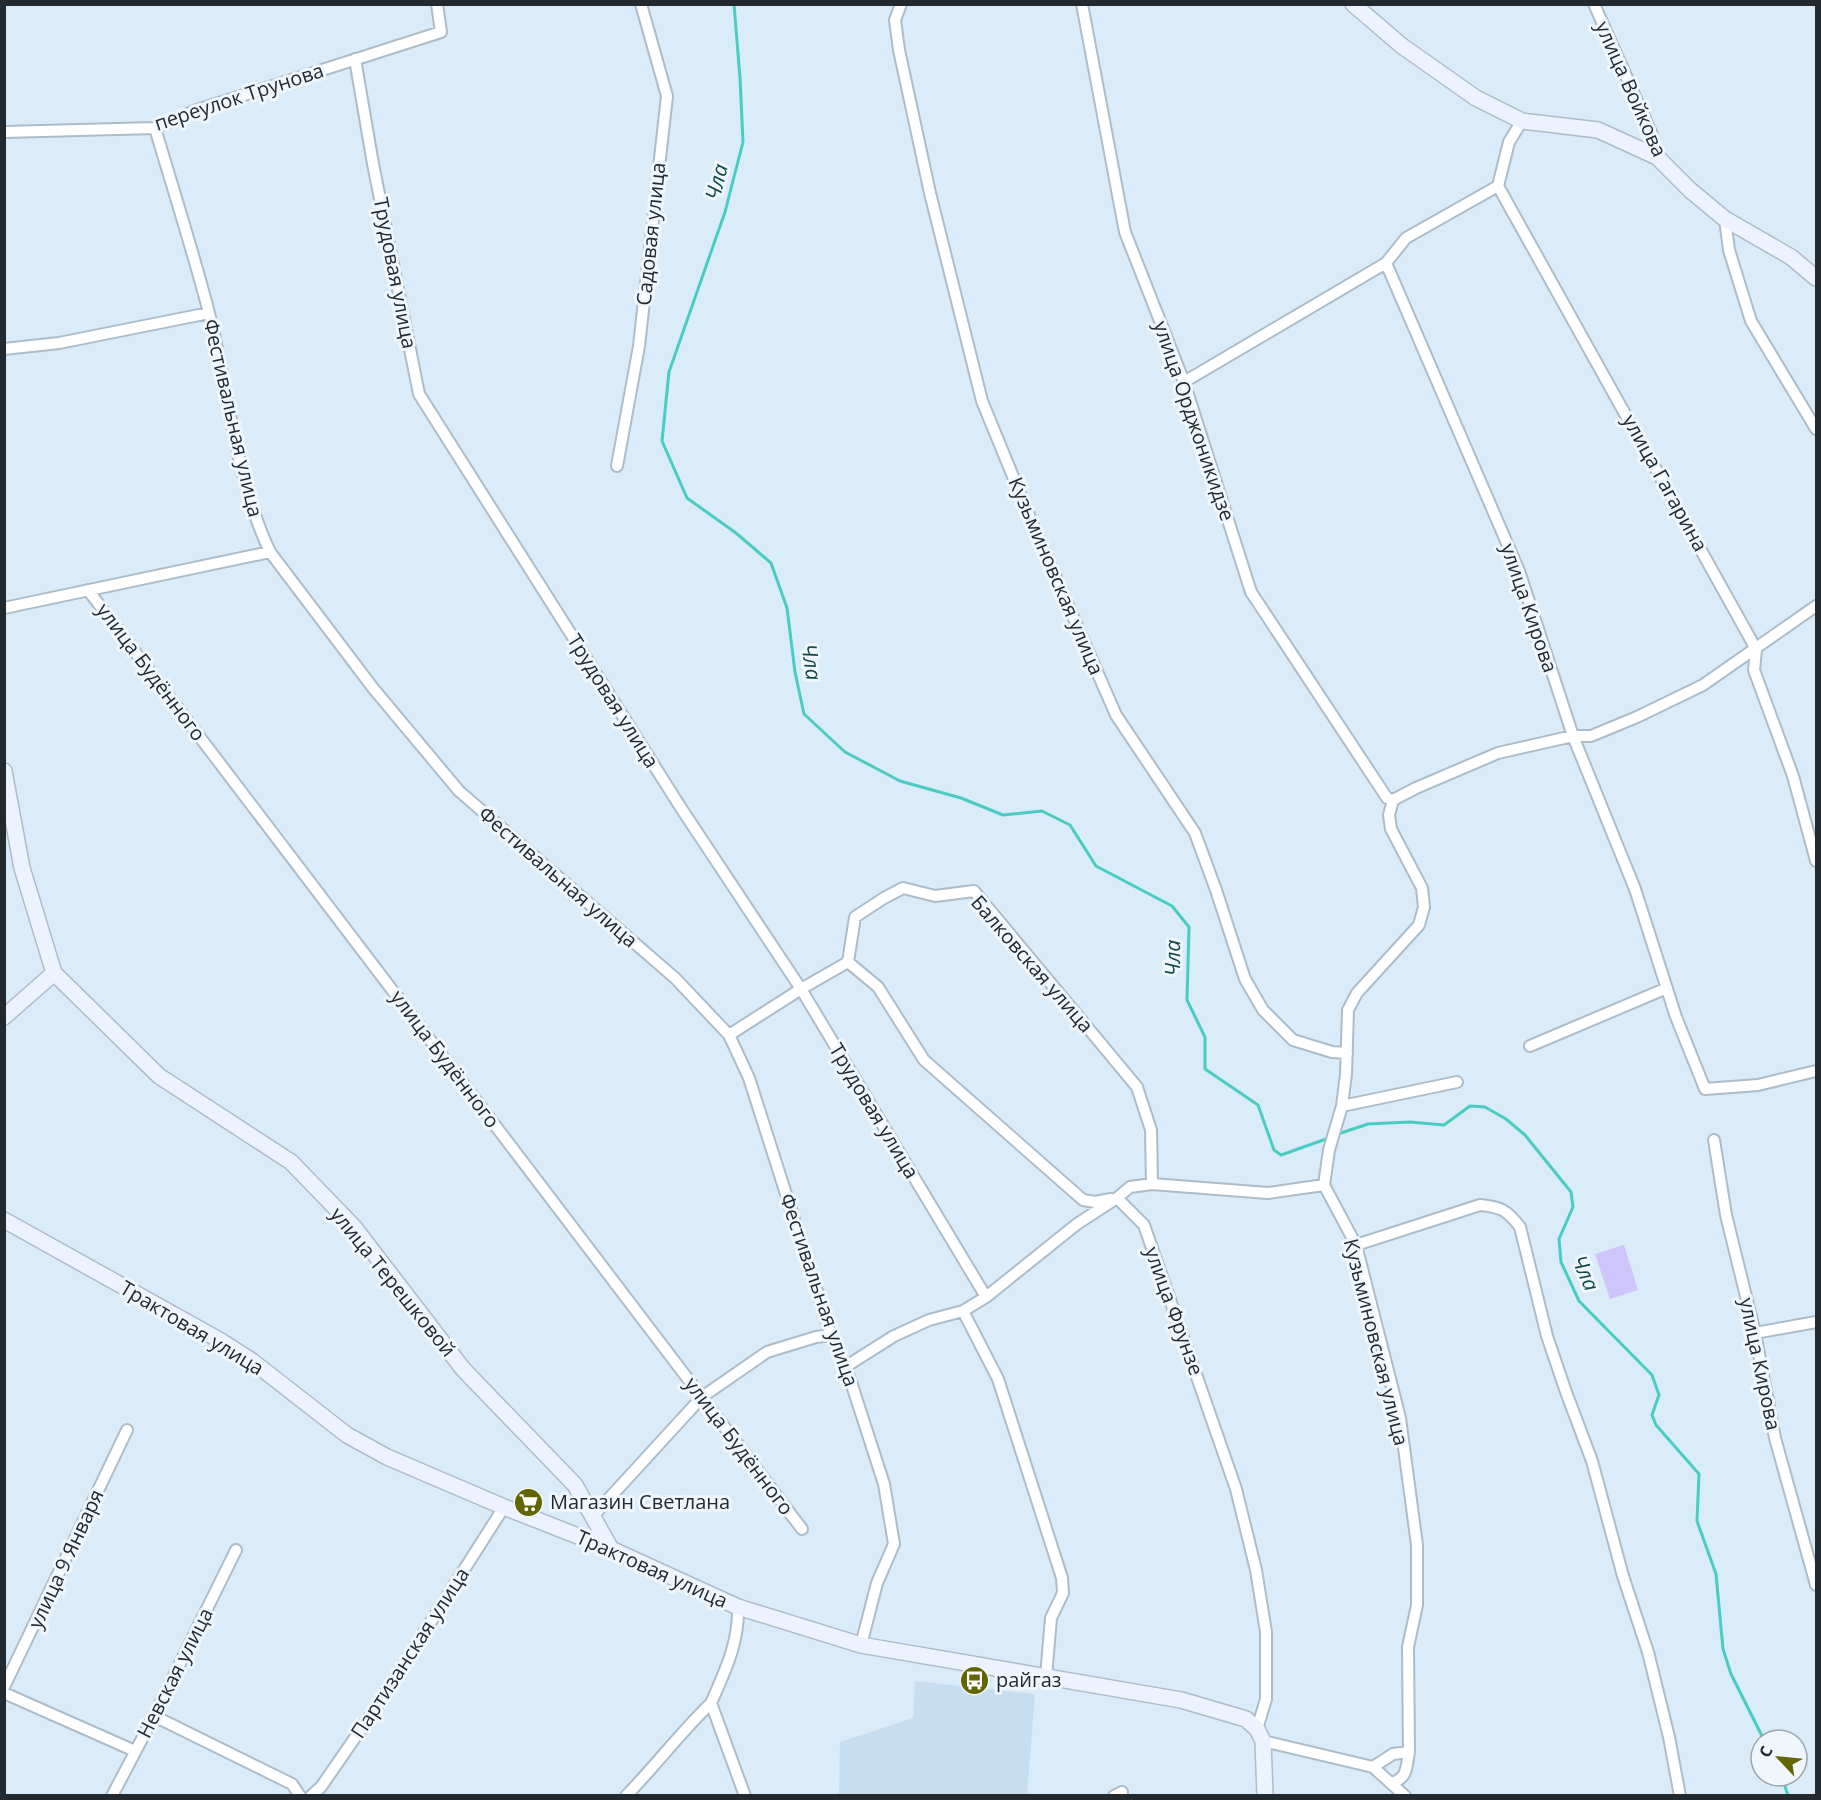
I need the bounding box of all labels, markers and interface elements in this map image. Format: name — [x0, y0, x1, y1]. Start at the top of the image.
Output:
street label: улица Войкова — [1590, 17, 1673, 161]
street label: переулок Трунова — [151, 56, 327, 137]
street label: Садовая улица — [630, 161, 671, 307]
water label: Чла — [698, 161, 734, 203]
street label: Трудовая улица — [368, 195, 423, 351]
street label: Фестивальная улица — [198, 316, 269, 520]
street label: улица Орджоникидзе — [1148, 317, 1241, 524]
street label: улица Гагарина — [1617, 409, 1714, 556]
street label: Кузьминовская улица — [1003, 473, 1110, 679]
street label: улица Кирова — [1495, 540, 1564, 676]
street label: улица Будённого — [91, 597, 212, 746]
street label: Трудовая улица — [561, 629, 666, 773]
water label: Чла — [795, 642, 829, 682]
street label: Фестивальная улица — [473, 800, 644, 953]
street label: Балковская улица — [965, 889, 1100, 1038]
water label: Чла — [1158, 939, 1186, 977]
street label: улица Будённого — [385, 984, 506, 1133]
street label: Трудовая улица — [823, 1038, 926, 1183]
street label: Фестивальная улица — [774, 1190, 865, 1390]
street label: улица Терешковой — [325, 1201, 462, 1362]
street label: Кузьминовская улица — [1338, 1236, 1415, 1448]
street label: улица Фрунзе — [1139, 1243, 1210, 1379]
water label: Чла — [1566, 1250, 1606, 1295]
street label: Трактовая улица — [116, 1274, 269, 1381]
street label: улица Кирова — [1733, 1295, 1788, 1433]
street label: улица Будённого — [679, 1371, 800, 1520]
street label: улица 9 Января — [21, 1485, 110, 1633]
supermarket icon: Магазин Светлана — [513, 1486, 545, 1518]
place label: Магазин Светлана — [550, 1488, 730, 1515]
street label: Трактовая улица — [572, 1523, 732, 1614]
street label: Партизанская улица — [344, 1562, 475, 1743]
street label: Невская улица — [130, 1603, 219, 1742]
bus stop icon: райгаз — [959, 1664, 991, 1696]
place label: райгаз — [996, 1666, 1061, 1693]
north arrow — [1749, 1728, 1809, 1788]
text: С — [1753, 1742, 1778, 1761]

